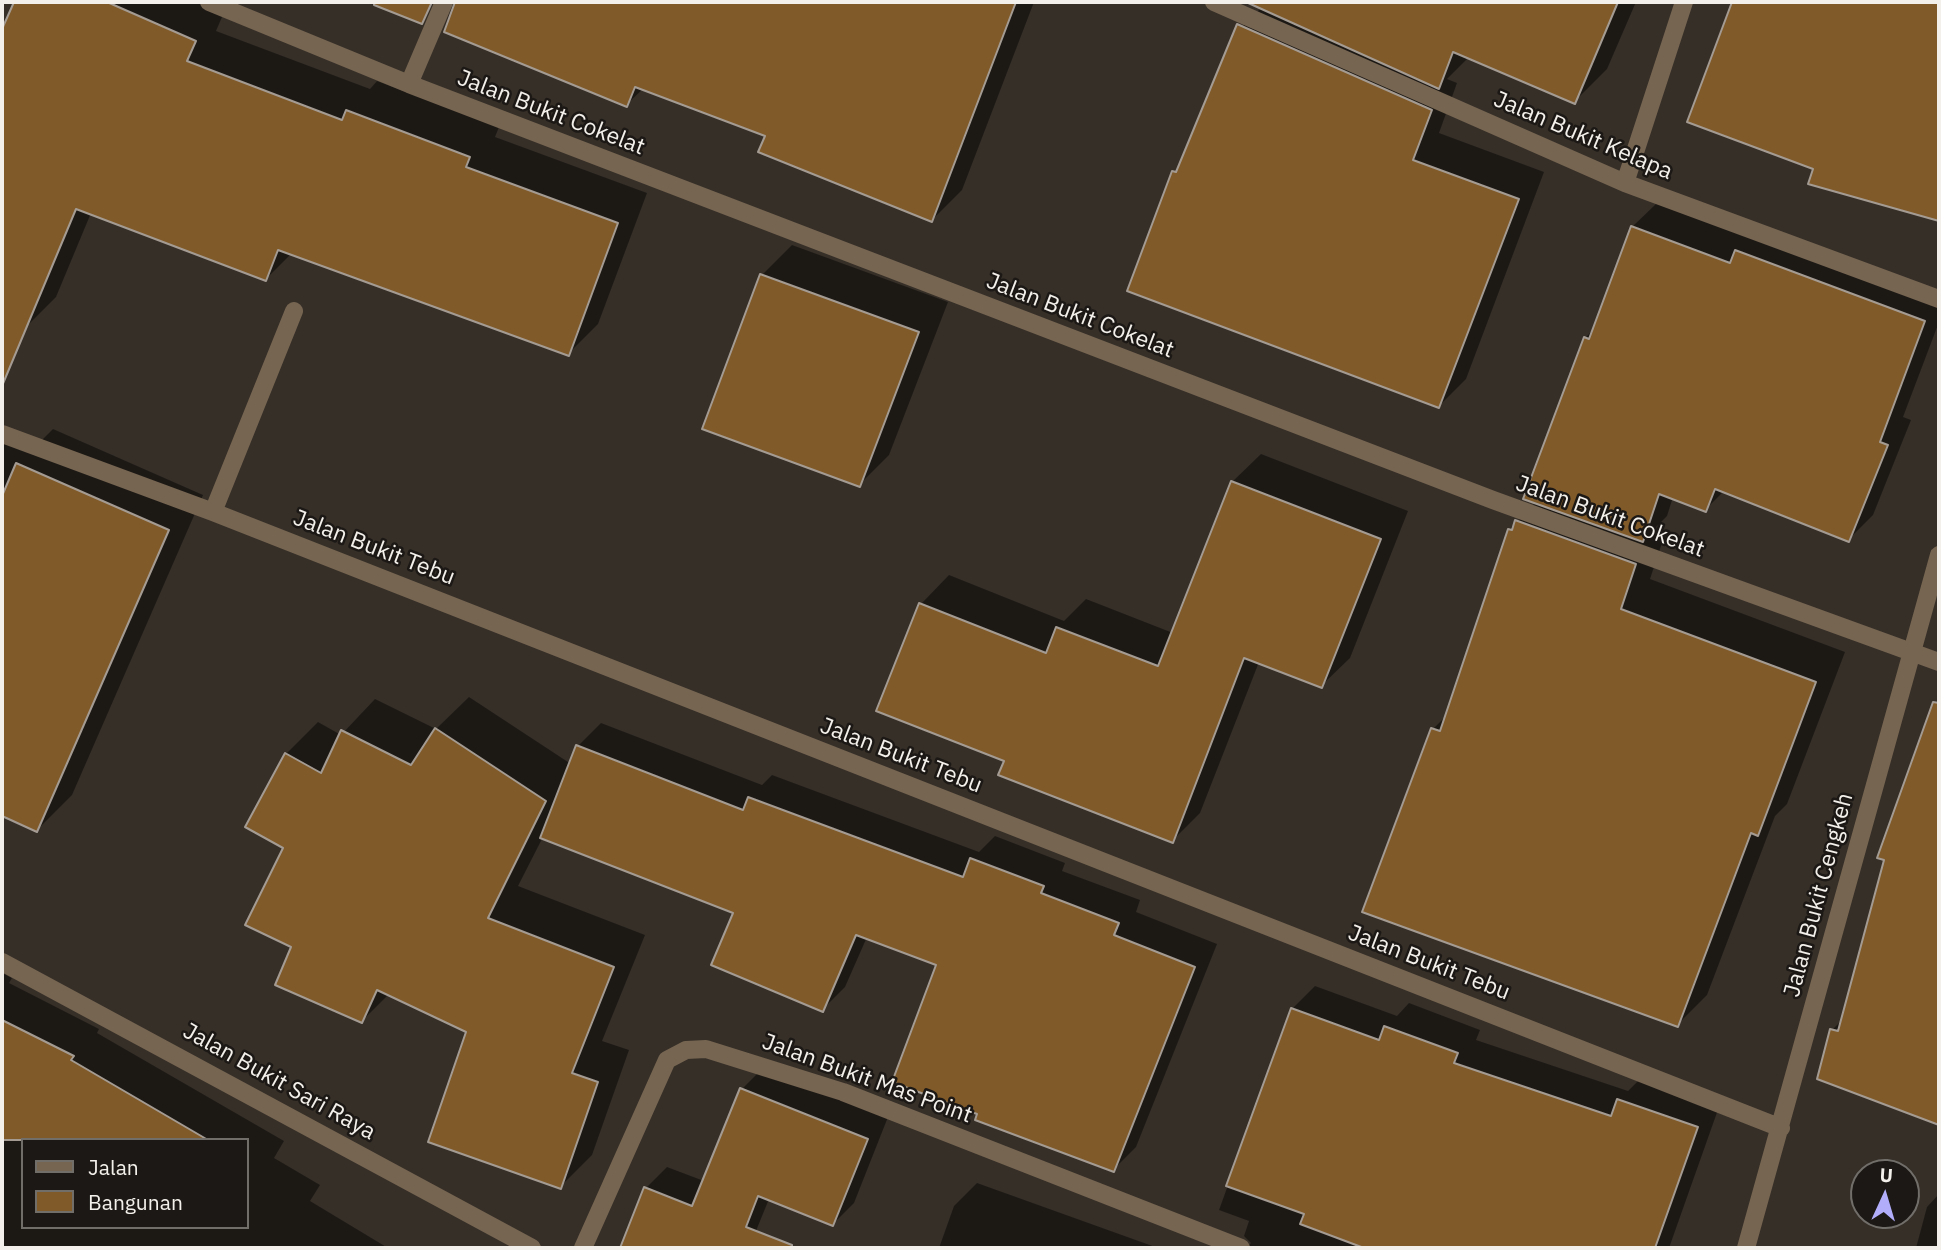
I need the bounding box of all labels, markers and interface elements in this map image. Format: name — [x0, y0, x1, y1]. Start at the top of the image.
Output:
street label: Jalan Bukit Cokelat — [453, 65, 649, 161]
street label: Jalan Bukit Kelapa — [1490, 86, 1676, 186]
street label: Jalan Bukit Cokelat — [982, 268, 1178, 364]
street label: Jalan Bukit Cokelat — [1512, 470, 1708, 564]
street label: Jalan Bukit Tebu — [289, 504, 459, 592]
street label: Jalan Bukit Tebu — [816, 712, 986, 800]
street label: Jalan Bukit Cengkeh — [1778, 790, 1860, 1000]
street label: Jalan Bukit Tebu — [1344, 919, 1514, 1007]
street label: Jalan Bukit Sari Raya — [178, 1018, 380, 1146]
street label: Jalan Bukit Mas Point — [758, 1028, 976, 1130]
legend — [21, 1138, 248, 1229]
text: Jalan — [88, 1153, 139, 1181]
north arrow — [1850, 1159, 1920, 1229]
text: U — [1879, 1163, 1894, 1187]
text: Bangunan — [88, 1188, 183, 1216]

